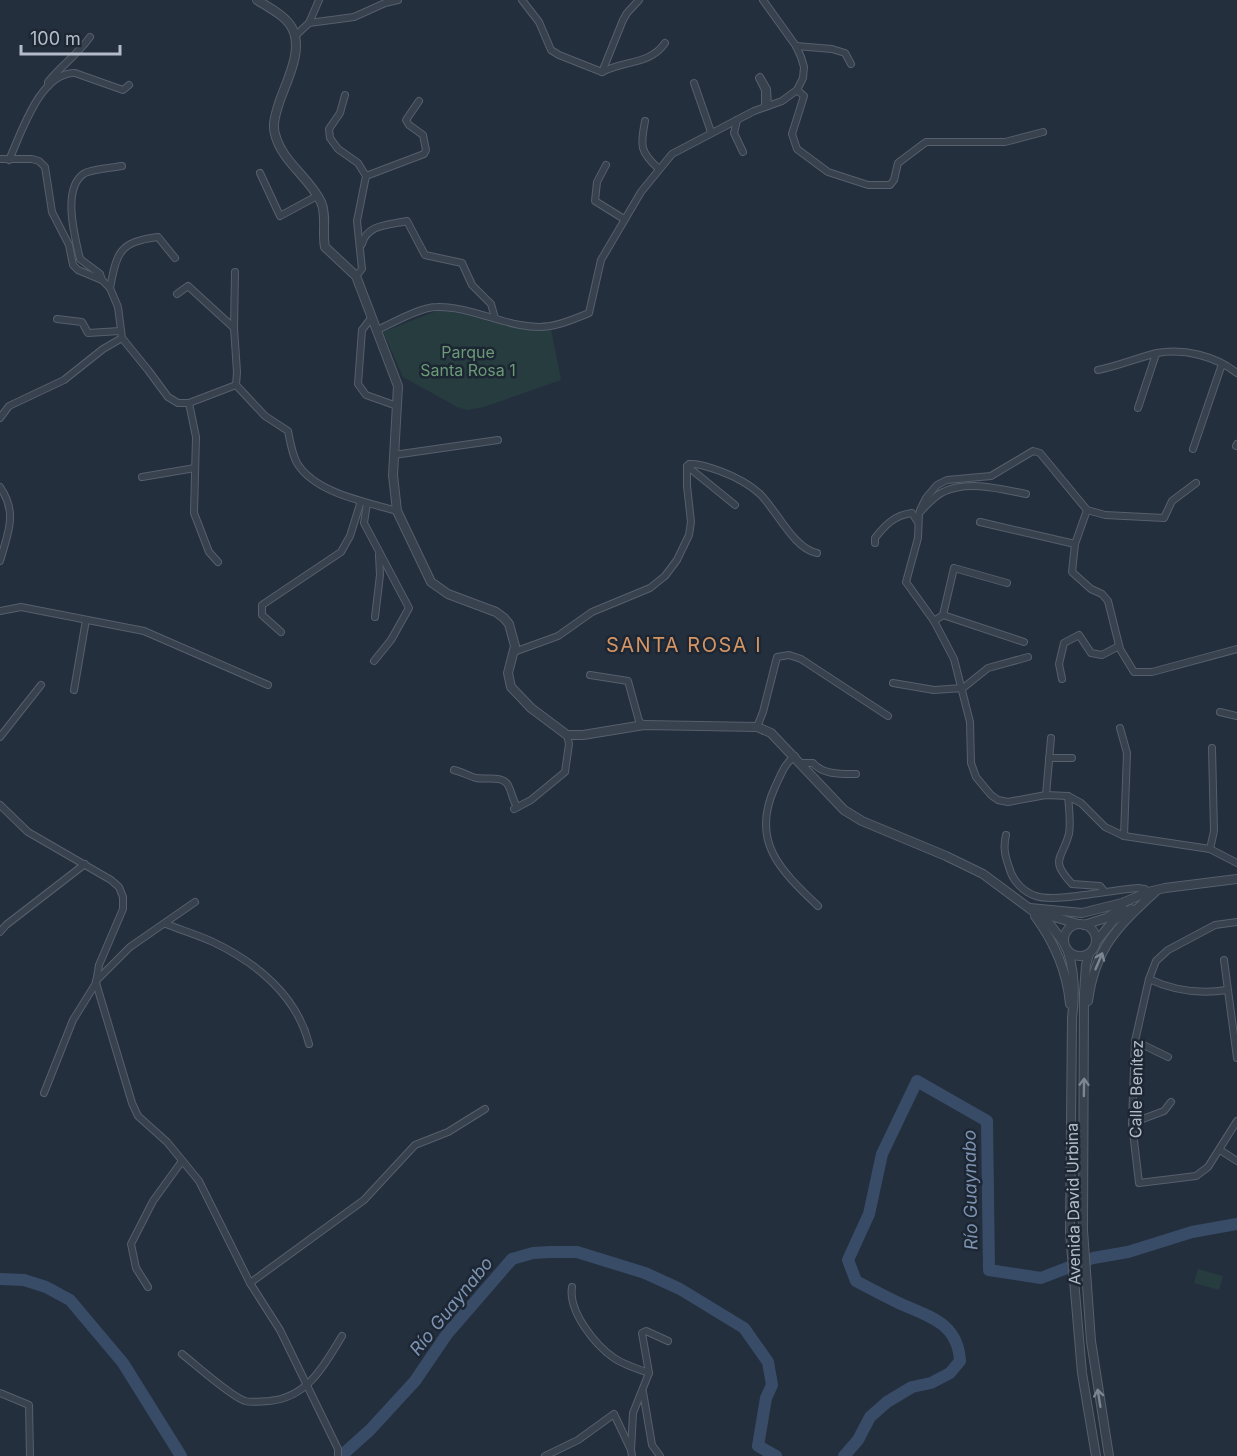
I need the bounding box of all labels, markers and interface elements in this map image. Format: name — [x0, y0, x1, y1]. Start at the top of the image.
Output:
scale bar — [21, 18, 120, 56]
text: 100 m — [30, 28, 81, 49]
park label: Parque Santa Rosa 1 — [420, 342, 516, 380]
district label: SANTA ROSA I — [606, 633, 762, 657]
one-way arrow — [1094, 952, 1105, 970]
street label: Calle Benítez — [1125, 1040, 1147, 1138]
one-way arrow — [1078, 1078, 1090, 1098]
street label: Avenida David Urbina — [1062, 1123, 1084, 1285]
water label: Río Guaynabo — [958, 1130, 982, 1250]
water label: Río Guaynabo — [405, 1253, 497, 1359]
one-way arrow — [1094, 1389, 1105, 1409]

